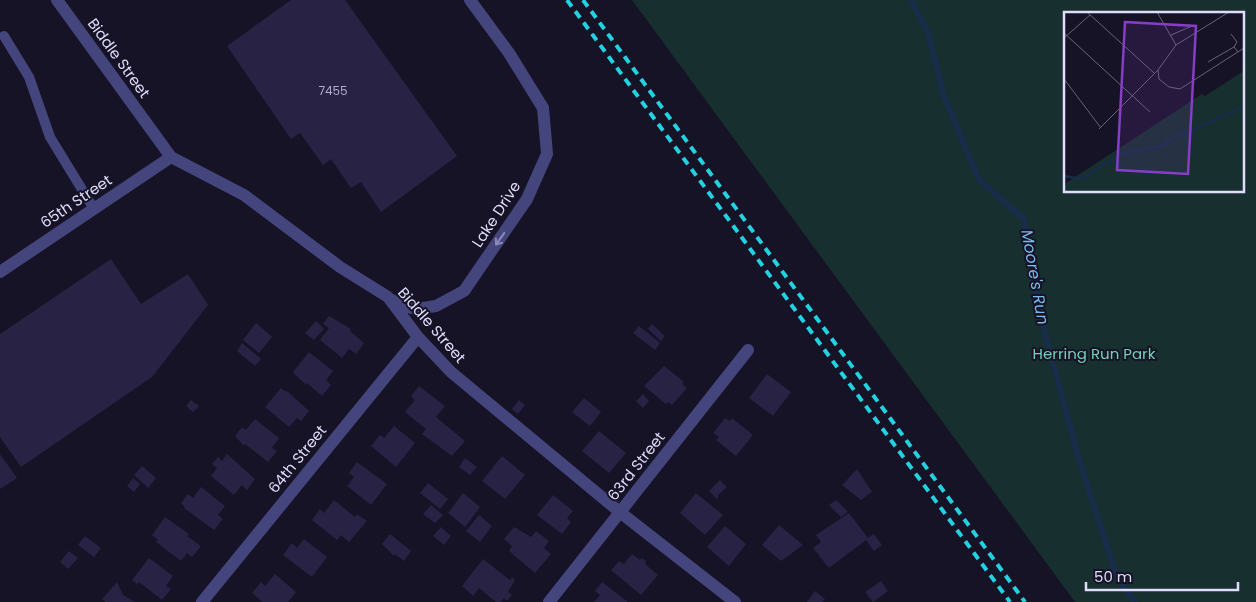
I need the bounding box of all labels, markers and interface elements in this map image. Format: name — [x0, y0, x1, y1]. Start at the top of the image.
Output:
inset map — [1064, 12, 1244, 192]
street label: Biddle Street — [83, 14, 155, 102]
house number: 7455 — [318, 82, 348, 99]
street label: 65th Street — [36, 169, 116, 233]
street label: Lake Drive — [467, 177, 525, 251]
water label: Moore's Run — [1015, 228, 1055, 326]
one-way arrow — [495, 232, 505, 246]
street label: Biddle Street — [393, 283, 471, 367]
park label: Herring Run Park — [1033, 343, 1156, 364]
street label: 64th Street — [263, 421, 331, 497]
street label: 63rd Street — [602, 427, 670, 505]
scale bar — [1086, 560, 1238, 592]
text: 50 m — [1094, 566, 1132, 587]

